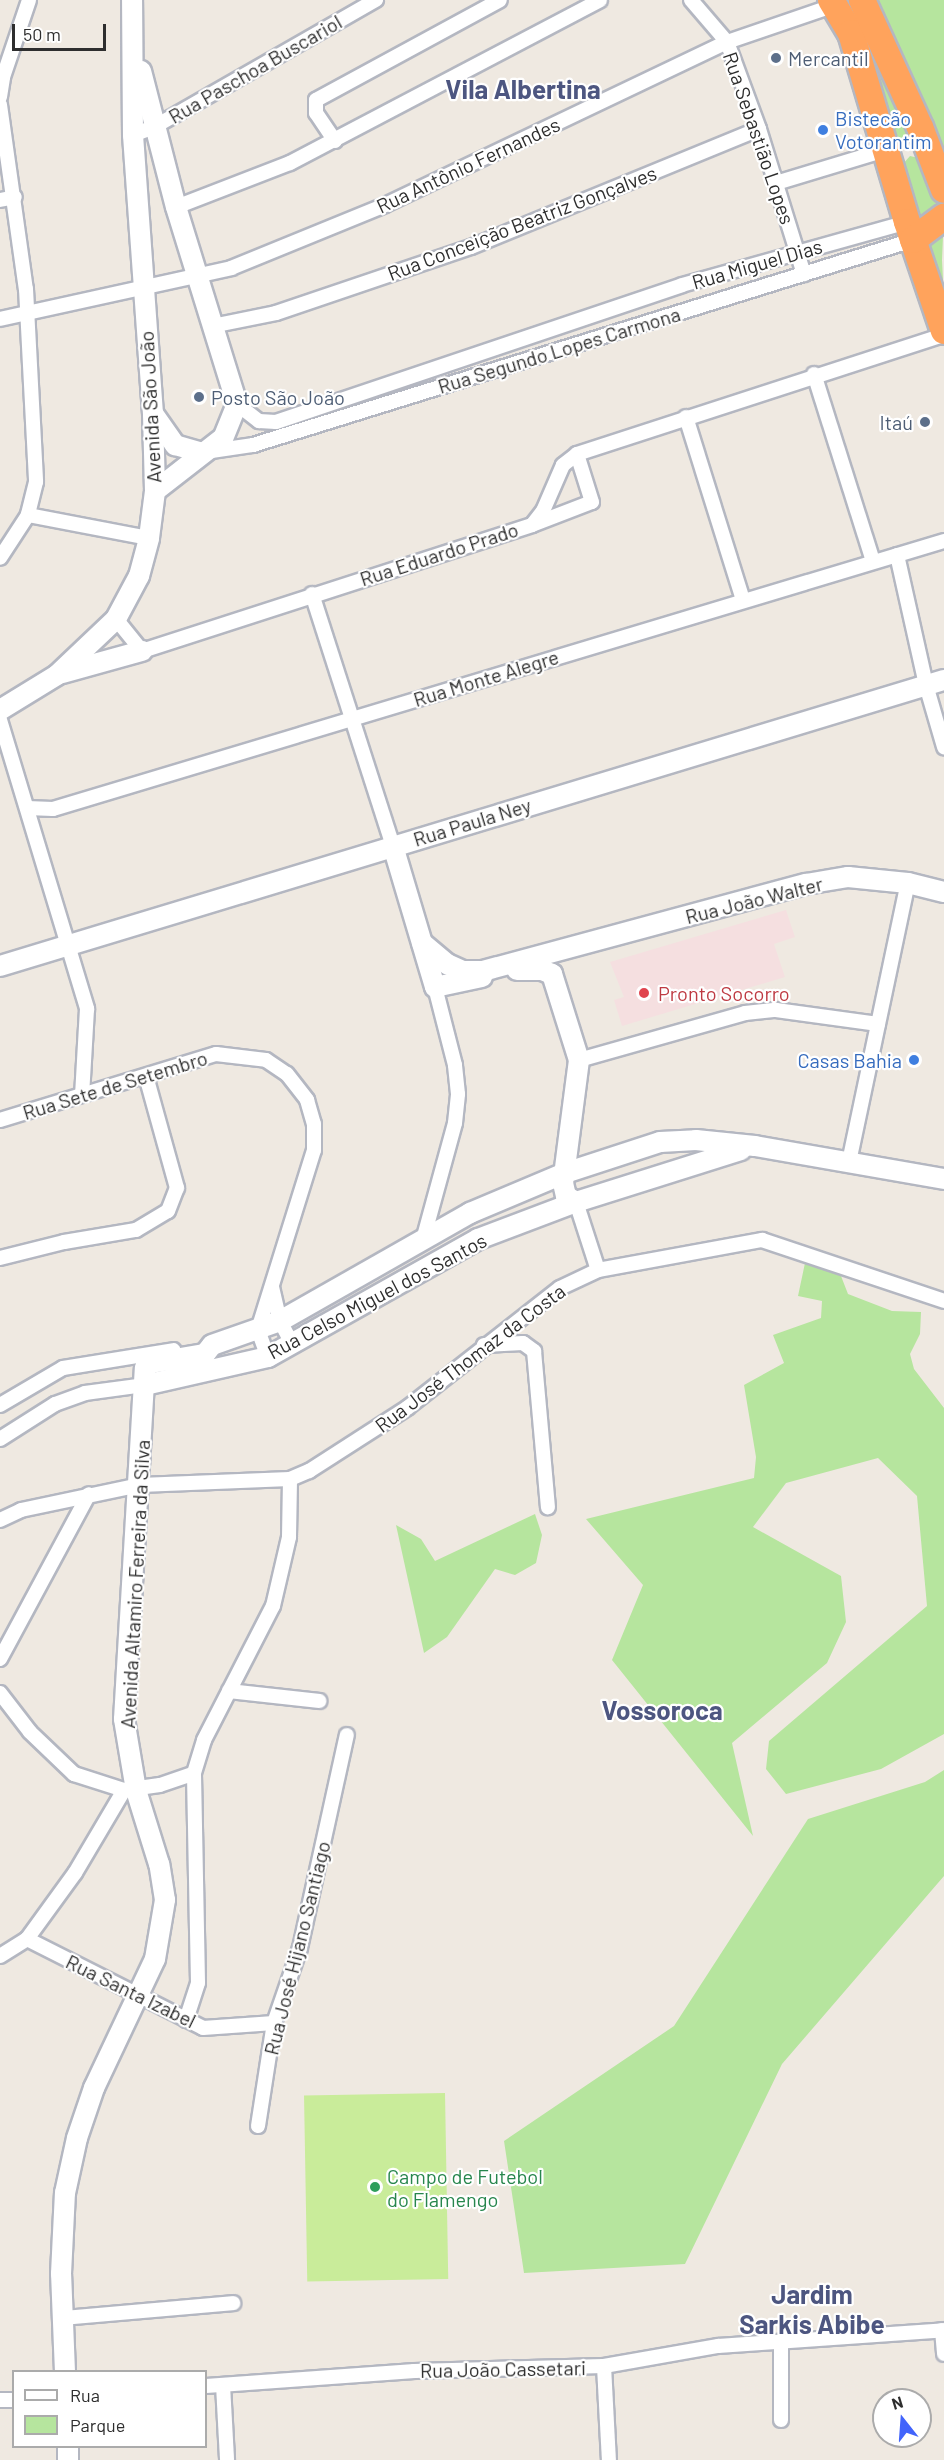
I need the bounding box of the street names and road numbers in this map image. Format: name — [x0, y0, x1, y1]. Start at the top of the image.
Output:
street label: Rua Paschoa Buscariol — [164, 10, 346, 128]
street label: Rua Sebastião Lopes — [718, 49, 800, 227]
street label: Rua Antônio Fernandes — [372, 112, 564, 218]
street label: Rua Conceição Beatriz Gonçalves — [384, 160, 660, 286]
street label: Rua Miguel Dias — [689, 234, 825, 294]
street label: Rua Segundo Lopes Carmona — [435, 302, 683, 398]
street label: Avenida São João — [134, 330, 166, 484]
street label: Rua Eduardo Prado — [357, 517, 521, 591]
street label: Rua Monte Alegre — [410, 644, 562, 712]
street label: Rua Paula Ney — [410, 793, 534, 851]
street label: Rua João Walter — [683, 871, 825, 929]
street label: Rua Sete de Setembro — [20, 1045, 210, 1125]
street label: Rua Celso Miguel dos Santos — [263, 1228, 491, 1364]
street label: Rua José Thomaz da Costa — [370, 1279, 570, 1437]
street label: Avenida Altamiro Ferreira da Silva — [115, 1439, 155, 1729]
street label: Rua José Hijano Santiago — [259, 1839, 335, 2057]
street label: Rua Santa Izabel — [62, 1949, 200, 2033]
street label: Rua João Cassetari — [420, 2356, 586, 2382]

